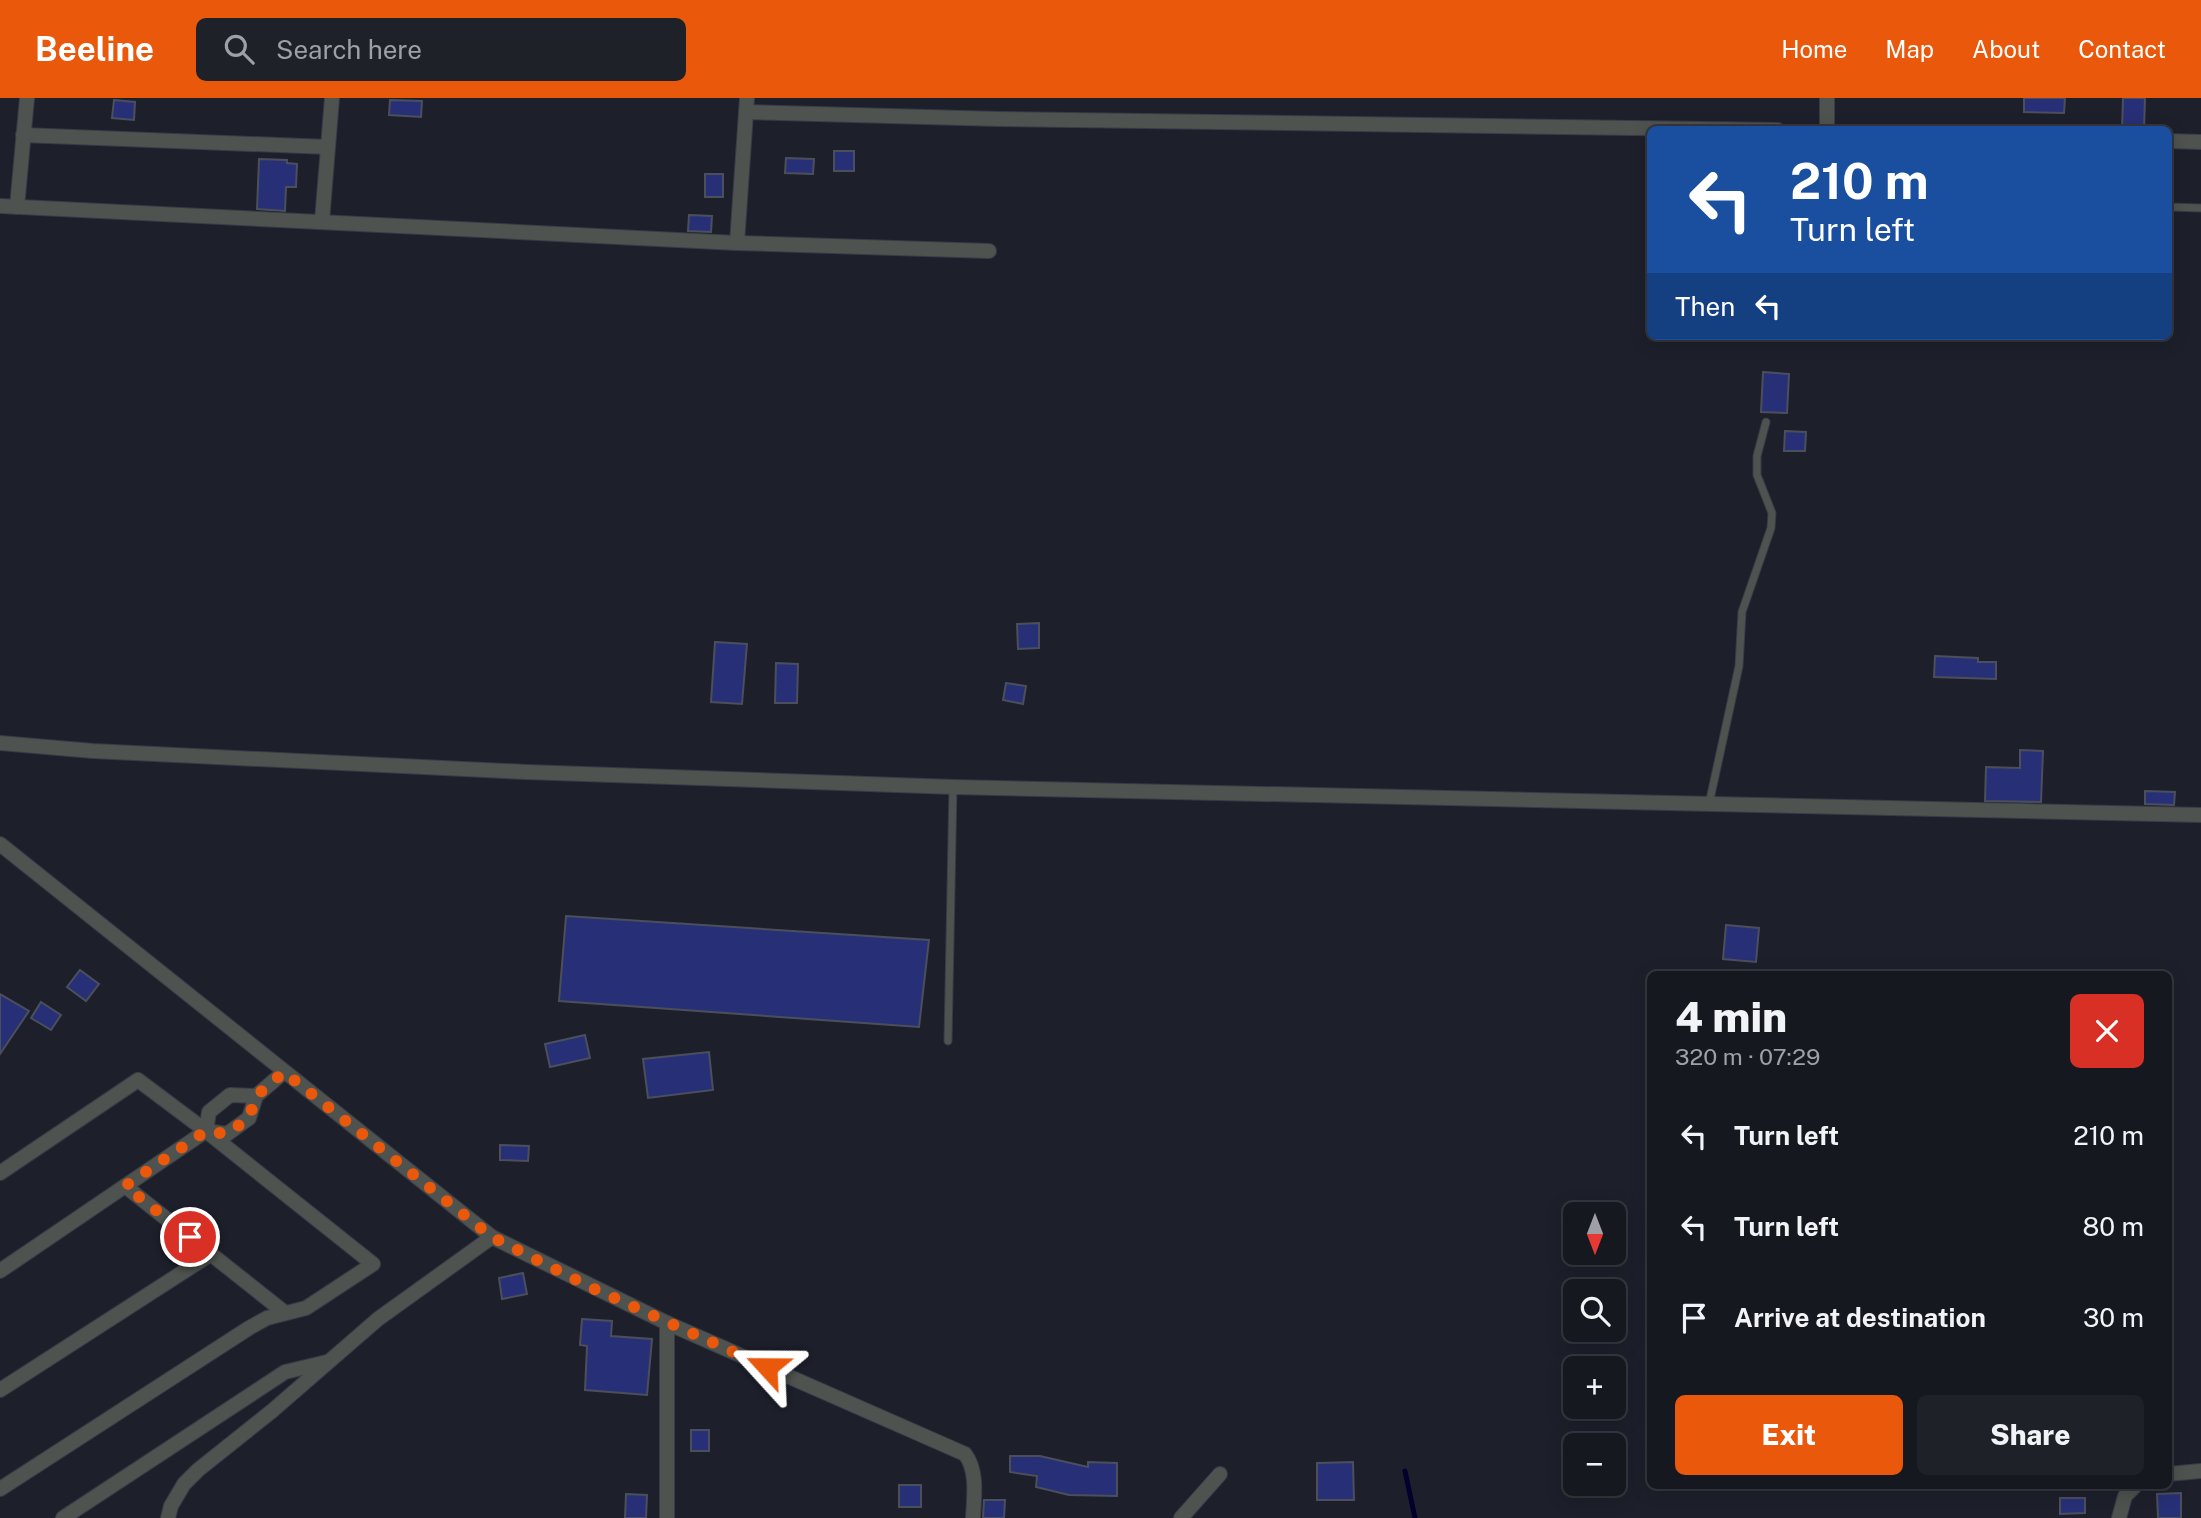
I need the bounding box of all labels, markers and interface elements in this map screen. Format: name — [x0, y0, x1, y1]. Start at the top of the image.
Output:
search box — [196, 18, 686, 81]
text: Beeline — [35, 30, 154, 68]
icon: search — [220, 30, 258, 68]
text: Search here — [276, 34, 422, 65]
text: Home — [1781, 35, 1847, 63]
text: Map — [1885, 35, 1934, 63]
text: About — [1972, 35, 2040, 63]
text: Contact — [2078, 35, 2166, 63]
text: 210 m — [1790, 152, 1929, 210]
icon: left — [1675, 154, 1766, 245]
text: Turn left — [1790, 211, 1915, 248]
icon: left — [1749, 287, 1787, 325]
text: Then — [1675, 291, 1735, 322]
text: 4 min — [1675, 992, 1787, 1041]
button: close — [2070, 994, 2144, 1068]
text: 320 m · 07:29 — [1675, 1043, 1820, 1070]
icon: left — [1675, 1117, 1713, 1155]
text: Turn left — [1734, 1120, 1839, 1151]
text: 210 m — [2073, 1120, 2144, 1151]
north arrow — [1563, 1202, 1626, 1265]
map controls — [1563, 1202, 1626, 1496]
pin — [160, 1207, 220, 1267]
icon: left — [1675, 1208, 1713, 1246]
text: Turn left — [1734, 1211, 1839, 1242]
text: 80 m — [2083, 1211, 2144, 1242]
icon: arrive — [171, 1218, 209, 1256]
button: search — [1563, 1279, 1626, 1342]
icon: arrive — [1675, 1299, 1713, 1337]
text: Arrive at destination — [1734, 1302, 1986, 1333]
text: 30 m — [2083, 1302, 2144, 1333]
position arrow — [730, 1330, 804, 1404]
button: + — [1563, 1356, 1626, 1419]
button: Exit — [1675, 1395, 1903, 1475]
button: Share — [1917, 1395, 2144, 1475]
button: − — [1563, 1433, 1626, 1496]

